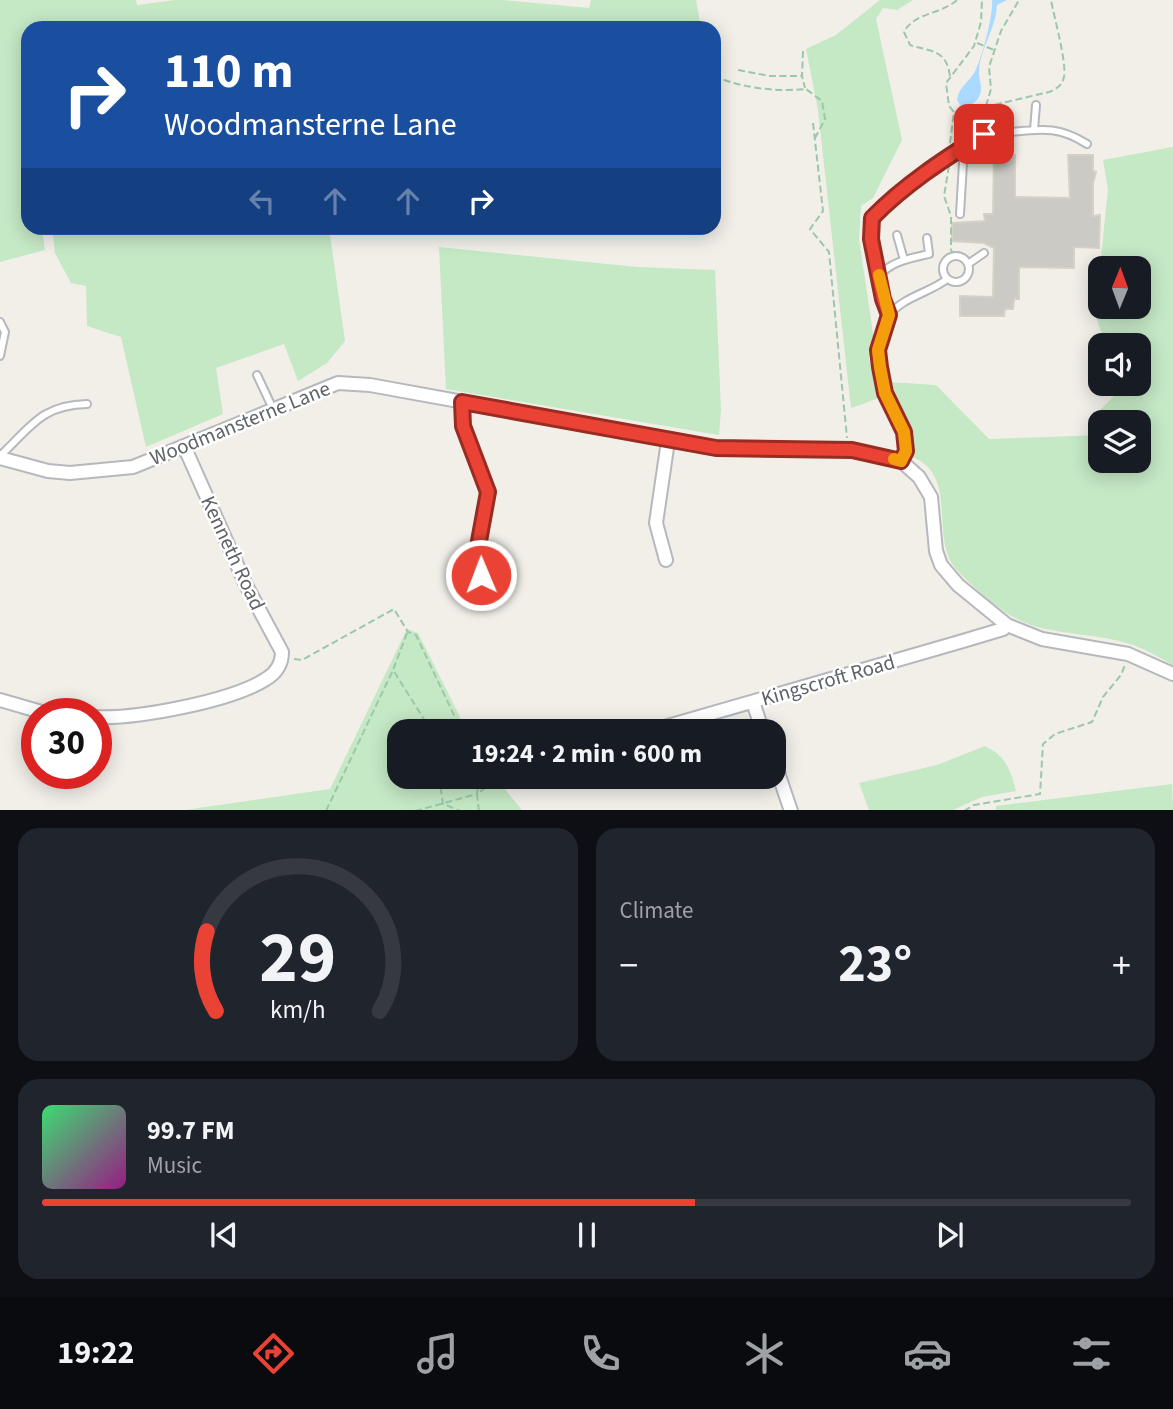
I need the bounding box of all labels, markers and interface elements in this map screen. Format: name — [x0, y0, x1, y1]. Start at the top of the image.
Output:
text: 110 m — [164, 37, 293, 107]
icon: right — [49, 49, 140, 140]
text: Woodmansterne Lane — [164, 102, 457, 148]
pin — [954, 104, 1014, 164]
icon: arrive — [965, 115, 1003, 153]
icon: left — [243, 182, 281, 220]
icon: ahead — [316, 182, 354, 220]
icon: ahead — [389, 182, 427, 220]
icon: right — [462, 182, 500, 220]
north arrow — [1088, 256, 1152, 318]
map controls — [1088, 256, 1151, 473]
button: sound — [1088, 333, 1151, 396]
street label: Woodmansterne Lane — [145, 373, 335, 473]
button: layers — [1088, 410, 1151, 473]
street label: Kenneth Road — [193, 491, 273, 615]
position arrow — [444, 538, 518, 612]
street label: Kingscroft Road — [758, 647, 898, 713]
speed limit sign: 30 — [21, 698, 112, 789]
text: 19:24 · 2 min · 600 m — [471, 735, 702, 772]
text: Climate — [620, 894, 693, 927]
text: 29 — [259, 906, 336, 1010]
text: 23° — [838, 928, 912, 1002]
text: − — [620, 939, 638, 993]
text: + — [1112, 939, 1131, 993]
text: km/h — [270, 991, 326, 1027]
text: 99.7 FM — [147, 1112, 235, 1149]
text: Music — [147, 1149, 202, 1182]
icon: previous — [205, 1216, 243, 1254]
icon: pause — [568, 1216, 606, 1254]
icon: next — [931, 1216, 969, 1254]
icon: directions — [249, 1329, 298, 1378]
icon: music — [413, 1329, 462, 1378]
icon: phone — [576, 1329, 625, 1378]
icon: climate — [740, 1329, 789, 1378]
icon: car — [903, 1329, 952, 1378]
icon: filters — [1067, 1329, 1116, 1378]
text: 19:22 — [57, 1330, 134, 1376]

